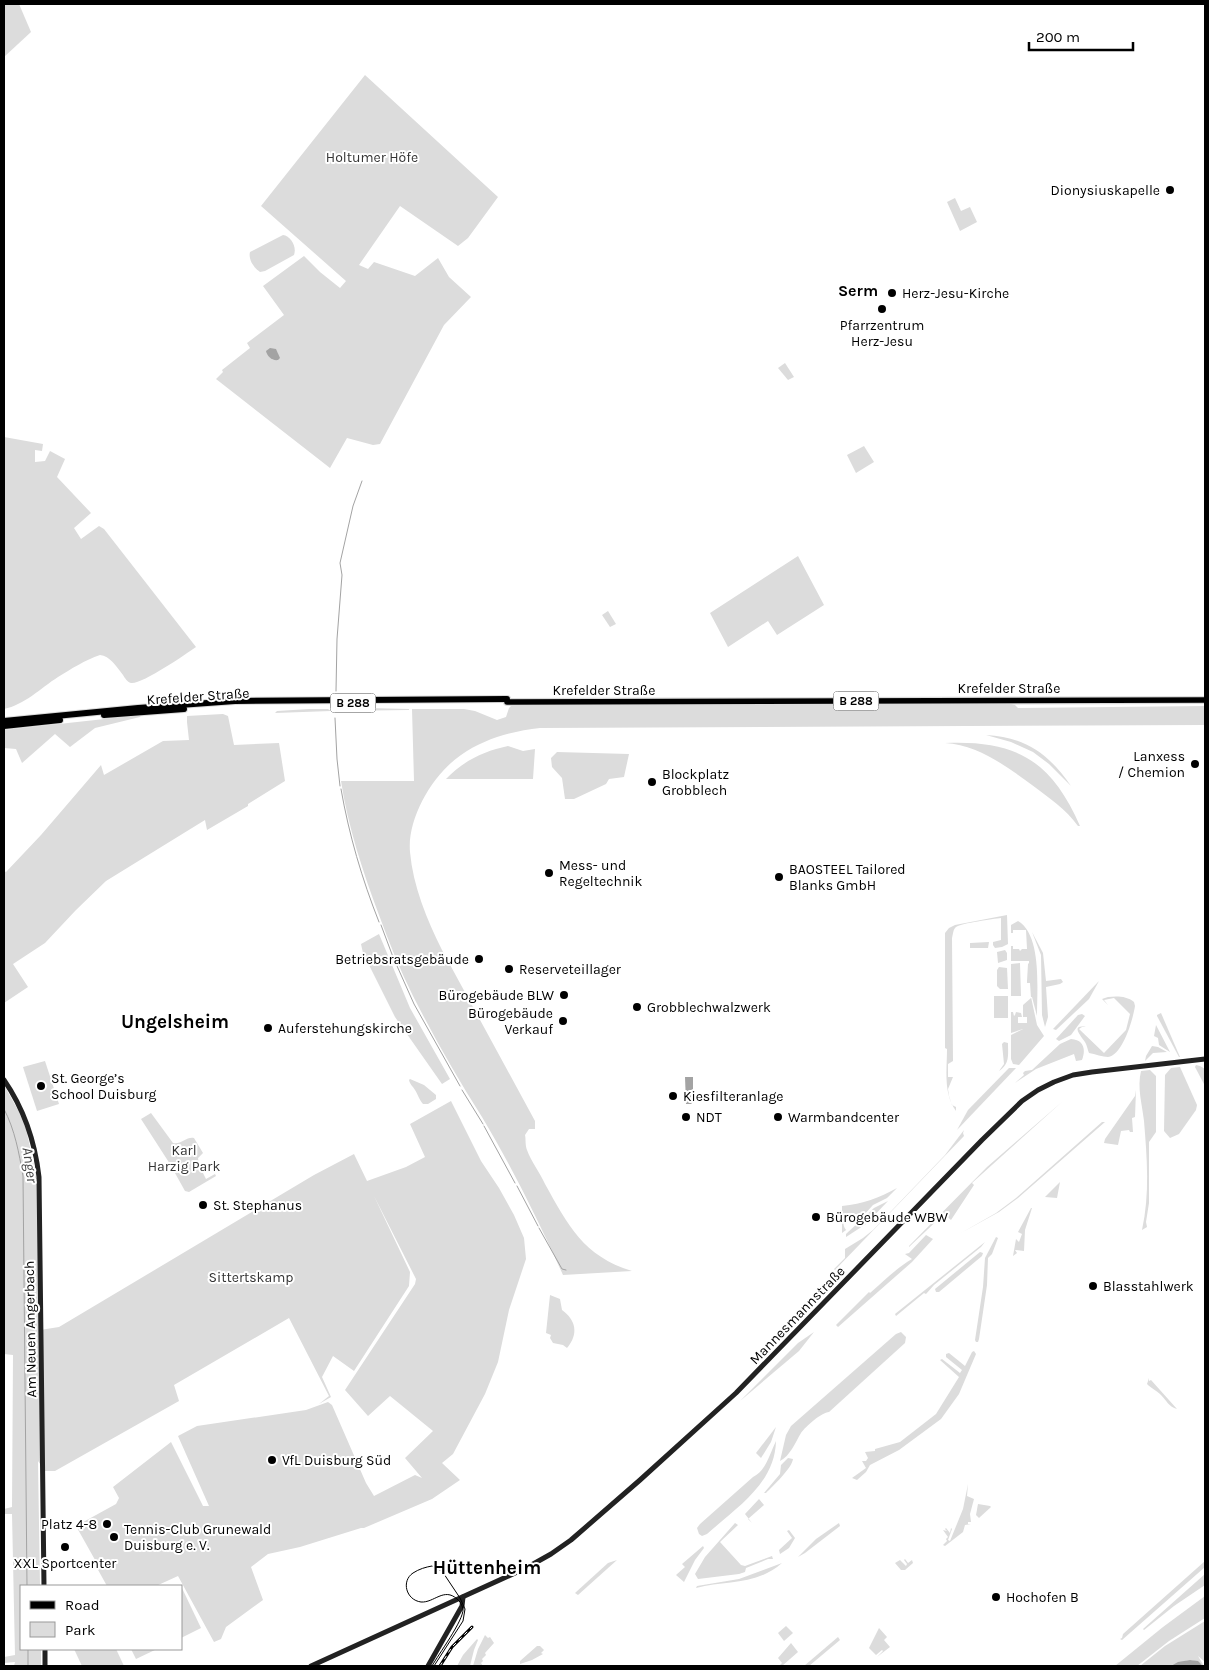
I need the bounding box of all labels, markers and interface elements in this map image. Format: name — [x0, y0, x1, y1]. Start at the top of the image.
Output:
scale bar — [1029, 20, 1133, 52]
text: 200 m — [1036, 28, 1080, 46]
park label: Holtumer Höfe — [326, 149, 418, 166]
place label: Dionysiuskapelle — [1051, 182, 1160, 199]
marker: Dionysiuskapelle — [1164, 184, 1176, 196]
district label: Serm — [838, 281, 878, 300]
place label: Herz-Jesu-Kirche — [902, 285, 1009, 302]
marker: Herz-Jesu-Kirche — [886, 287, 898, 299]
marker: Pfarrzentrum Herz-Jesu — [876, 303, 888, 315]
place label: Pfarrzentrum Herz-Jesu — [840, 317, 924, 350]
street label: Krefelder Straße — [958, 680, 1060, 697]
street label: Krefelder Straße — [553, 682, 655, 699]
street label: Krefelder Straße — [146, 684, 250, 709]
road number: B 288 — [834, 691, 878, 710]
road number: B 288 — [330, 694, 376, 712]
place label: Lanxess / Chemion — [1118, 748, 1185, 781]
marker: Lanxess / Chemion — [1189, 758, 1201, 770]
place label: Blockplatz Grobblech — [662, 766, 729, 799]
marker: Blockplatz Grobblech — [646, 776, 658, 788]
place label: Mess- und Regeltechnik — [559, 857, 643, 890]
place label: BAOSTEEL Tailored Blanks GmbH — [789, 861, 906, 894]
marker: Mess- und Regeltechnik — [543, 867, 555, 879]
marker: BAOSTEEL Tailored Blanks GmbH — [773, 871, 785, 883]
place label: Betriebsratsgebäude — [335, 951, 469, 968]
marker: Betriebsratsgebäude — [473, 953, 485, 965]
place label: Reserveteillager — [519, 961, 622, 978]
marker: Reserveteillager — [503, 963, 515, 975]
place label: Bürogebäude BLW — [439, 987, 554, 1004]
marker: Bürogebäude BLW — [558, 989, 570, 1001]
place label: Grobblechwalzwerk — [647, 999, 771, 1016]
marker: Grobblechwalzwerk — [631, 1001, 643, 1013]
place label: Bürogebäude Verkauf — [468, 1005, 553, 1038]
district label: Ungelsheim — [121, 1011, 229, 1033]
marker: Bürogebäude Verkauf — [557, 1015, 569, 1027]
place label: Auferstehungskirche — [278, 1020, 412, 1037]
marker: Auferstehungskirche — [262, 1022, 274, 1034]
place label: St. George’s School Duisburg — [51, 1070, 157, 1103]
marker: St. George’s School Duisburg — [35, 1080, 47, 1092]
place label: Kiesfilteranlage — [683, 1088, 784, 1105]
marker: Kiesfilteranlage — [667, 1090, 679, 1102]
place label: NDT — [696, 1109, 722, 1126]
place label: Warmbandcenter — [788, 1109, 900, 1126]
marker: NDT — [680, 1111, 692, 1123]
marker: Warmbandcenter — [772, 1111, 784, 1123]
park label: Karl Harzig Park — [148, 1142, 220, 1175]
water label: Anger — [19, 1146, 42, 1185]
place label: St. Stephanus — [213, 1197, 302, 1214]
marker: St. Stephanus — [197, 1199, 209, 1211]
place label: Bürogebäude WBW — [826, 1209, 948, 1226]
marker: Bürogebäude WBW — [810, 1211, 822, 1223]
street label: Am Neuen Angerbach — [21, 1260, 40, 1398]
street label: Mannesmannstraße — [746, 1263, 849, 1368]
park label: Sittertskamp — [209, 1269, 293, 1286]
place label: Blasstahlwerk — [1103, 1278, 1194, 1295]
marker: Blasstahlwerk — [1087, 1280, 1099, 1292]
place label: VfL Duisburg Süd — [282, 1452, 391, 1469]
marker: VfL Duisburg Süd — [266, 1454, 278, 1466]
place label: Platz 4-8 — [41, 1516, 97, 1533]
marker: Platz 4-8 — [101, 1518, 113, 1530]
place label: Tennis-Club Grunewald Duisburg e. V. — [124, 1521, 271, 1554]
marker: Tennis-Club Grunewald Duisburg e. V. — [108, 1531, 120, 1543]
marker: XXL Sportcenter — [59, 1541, 71, 1553]
place label: XXL Sportcenter — [14, 1555, 117, 1572]
district label: Hüttenheim — [433, 1557, 541, 1579]
legend — [20, 1585, 182, 1650]
place label: Hochofen B — [1006, 1589, 1079, 1606]
marker: Hochofen B — [990, 1591, 1002, 1603]
text: Road — [65, 1596, 100, 1614]
text: Park — [65, 1621, 95, 1639]

